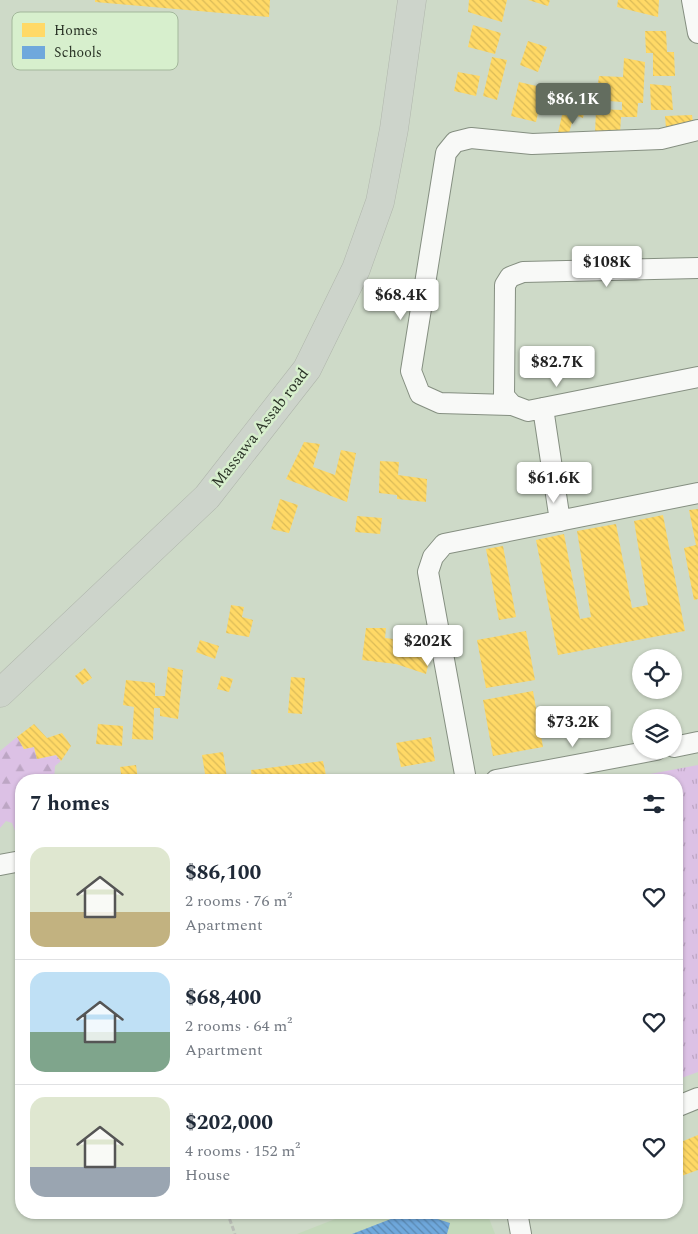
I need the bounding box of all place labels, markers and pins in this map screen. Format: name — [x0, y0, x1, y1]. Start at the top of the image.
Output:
pin: $86.1K — [532, 82, 614, 125]
pin: $108K — [572, 246, 642, 288]
pin: $68.4K — [360, 278, 442, 321]
pin: $82.7K — [516, 346, 598, 388]
pin: $61.6K — [513, 462, 595, 504]
pin: $202K — [393, 624, 463, 667]
pin: $73.2K — [532, 706, 614, 748]

